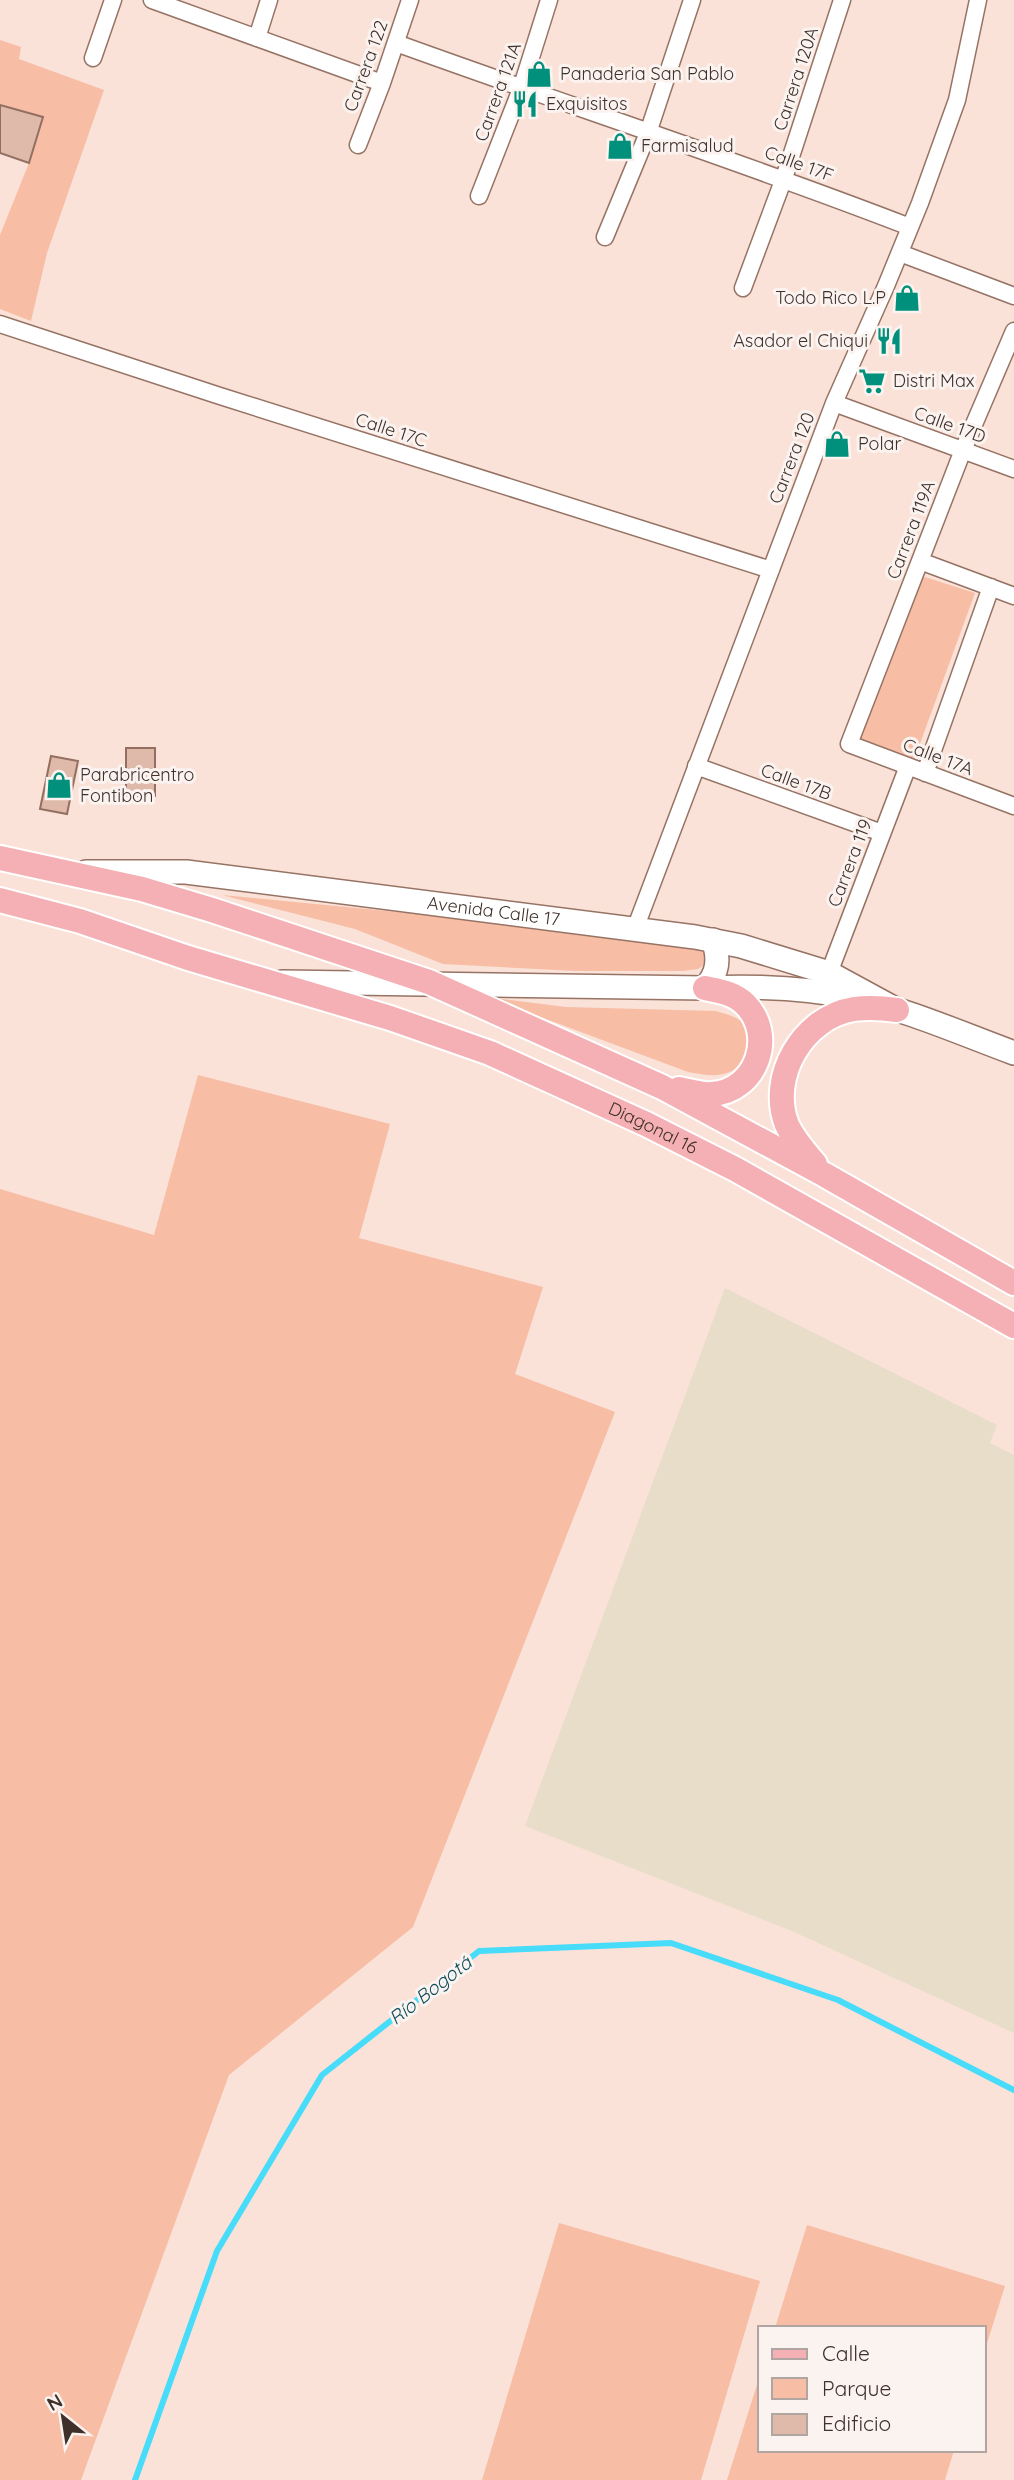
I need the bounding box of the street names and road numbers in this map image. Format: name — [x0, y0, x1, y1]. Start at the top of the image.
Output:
street label: Carrera 122 — [338, 17, 393, 115]
street label: Carrera 120A — [768, 24, 823, 134]
street label: Carrera 121A — [469, 39, 526, 145]
street label: Calle 17F — [761, 140, 837, 187]
street label: Calle 17D — [911, 401, 989, 448]
street label: Calle 17C — [353, 407, 430, 452]
street label: Carrera 120 — [764, 409, 820, 507]
street label: Carrera 119A — [881, 477, 940, 582]
street label: Calle 17A — [900, 733, 977, 781]
street label: Calle 17B — [758, 758, 835, 805]
street label: Carrera 119 — [822, 816, 877, 910]
street label: Avenida Calle 17 — [426, 891, 561, 931]
street label: Diagonal 16 — [605, 1096, 702, 1159]

